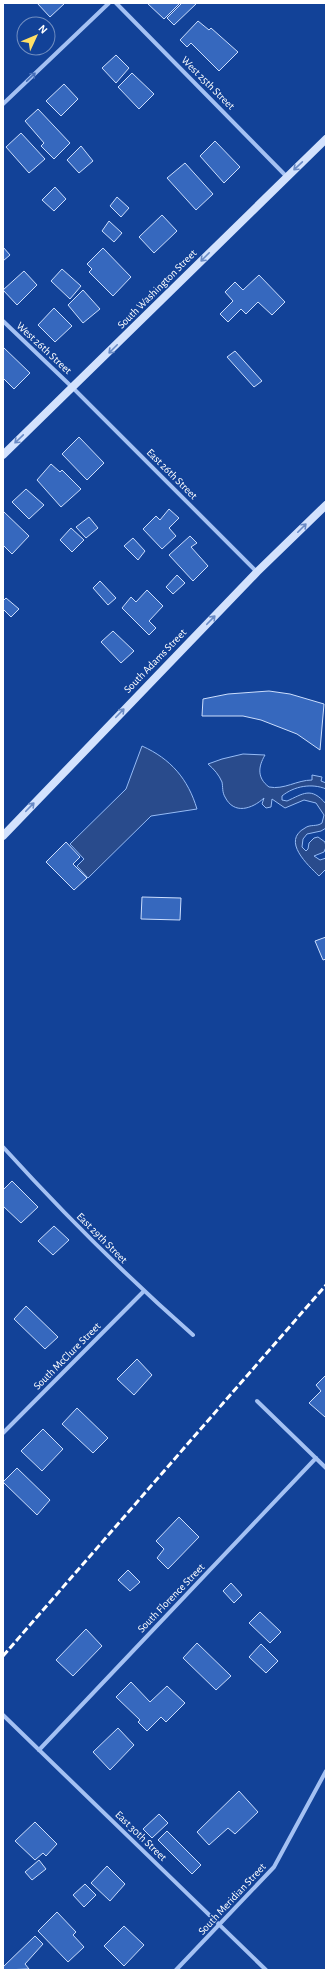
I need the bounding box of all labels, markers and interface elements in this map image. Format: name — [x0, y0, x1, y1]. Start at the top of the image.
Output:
north arrow — [16, 16, 56, 56]
text: N — [36, 23, 49, 36]
street label: West 25th Street — [179, 54, 237, 112]
one-way arrow — [26, 73, 36, 82]
one-way arrow — [293, 161, 303, 171]
street label: South Washington Street — [115, 247, 199, 331]
one-way arrow — [200, 253, 210, 262]
street label: West 26th Street — [14, 320, 74, 377]
one-way arrow — [108, 344, 118, 354]
one-way arrow — [14, 434, 24, 444]
street label: East 26th Street — [145, 447, 200, 502]
one-way arrow — [297, 523, 307, 533]
one-way arrow — [206, 615, 216, 625]
street label: South Adams Street — [122, 626, 189, 695]
one-way arrow — [115, 708, 125, 718]
one-way arrow — [25, 802, 35, 812]
street label: East 29th Street — [75, 1211, 130, 1266]
street label: South McClure Street — [31, 1320, 103, 1392]
street label: South Florence Street — [135, 1561, 207, 1635]
street label: East 30th Street — [113, 1809, 169, 1864]
street label: South Meridian Street — [196, 1861, 268, 1937]

